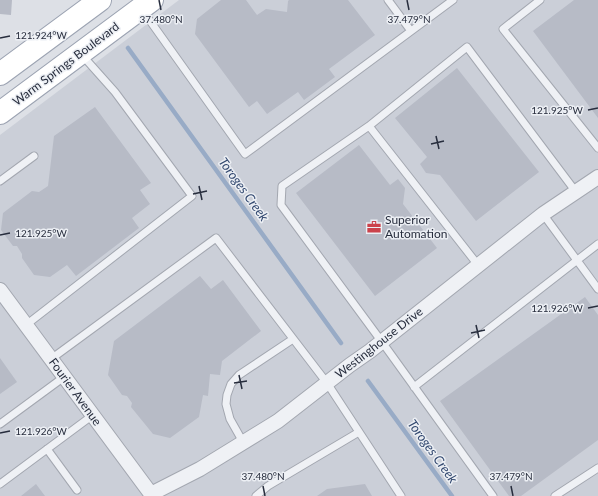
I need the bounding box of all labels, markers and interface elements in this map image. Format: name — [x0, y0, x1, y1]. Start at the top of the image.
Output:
text: 37.480°N — [139, 13, 183, 25]
text: 37.479°N — [387, 13, 431, 25]
street label: Warm Springs Boulevard — [9, 19, 122, 109]
text: 121.924°W — [15, 29, 67, 41]
text: 121.925°W — [531, 104, 583, 116]
water label: Toroges Creek — [216, 154, 273, 225]
place label: Superior Automation — [385, 212, 447, 241]
office icon: Superior Automation — [366, 219, 382, 235]
text: 121.925°W — [15, 227, 67, 239]
text: 121.926°W — [531, 302, 583, 314]
street label: Westinghouse Drive — [332, 304, 425, 381]
street label: Fourier Avenue — [46, 355, 105, 428]
water label: Toroges Creek — [405, 416, 462, 487]
text: 121.926°W — [15, 425, 67, 437]
text: 37.480°N — [241, 470, 285, 482]
text: 37.479°N — [489, 470, 533, 482]

